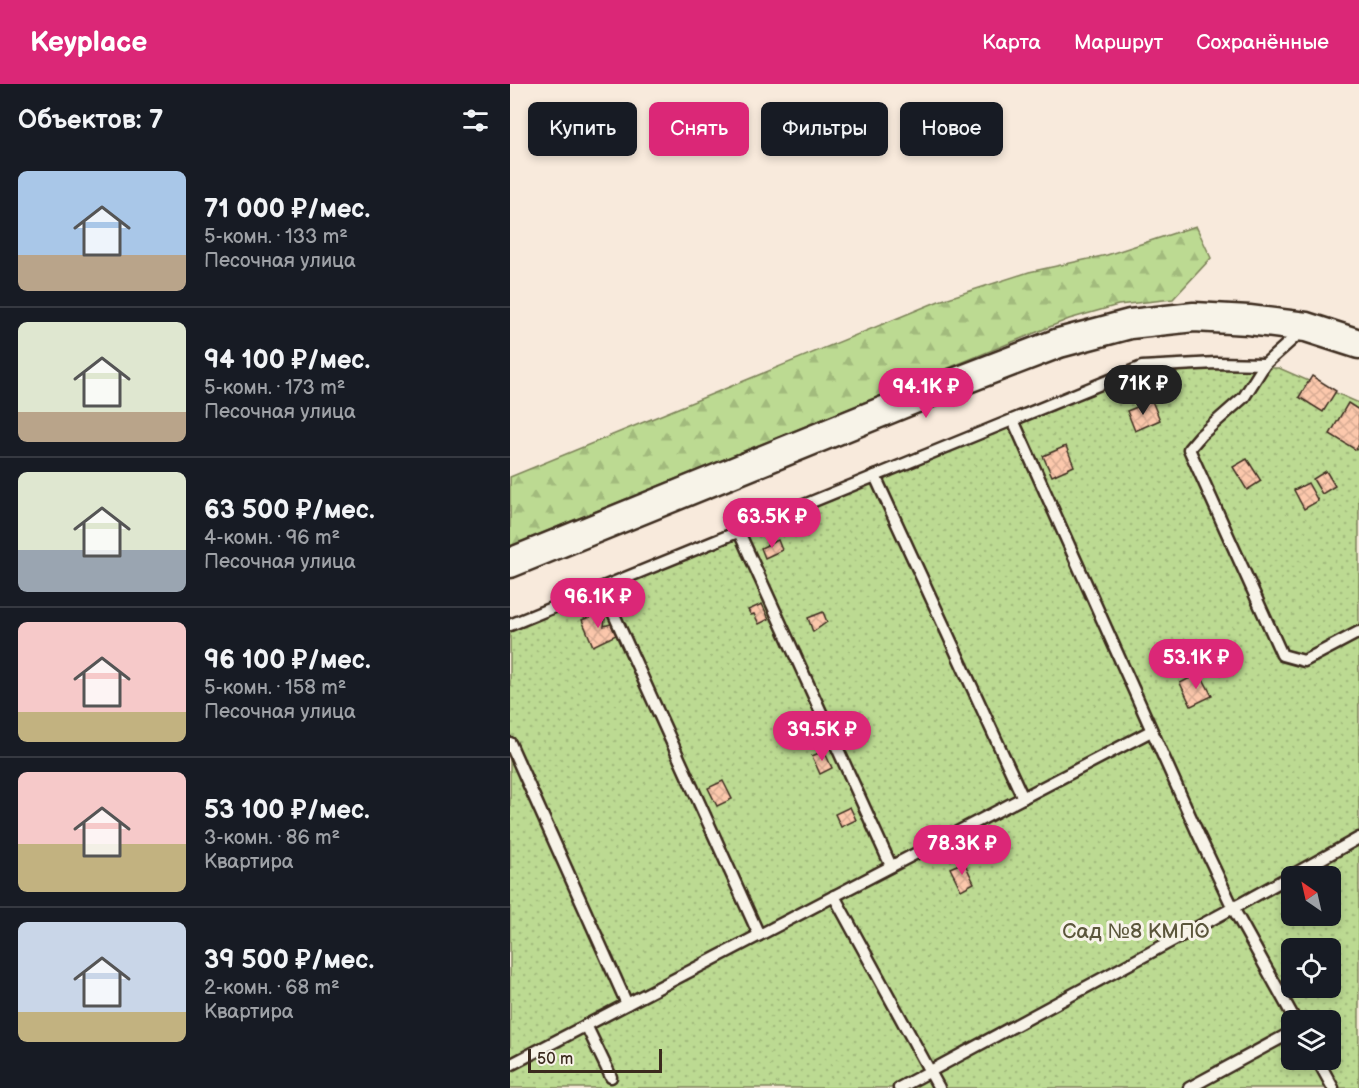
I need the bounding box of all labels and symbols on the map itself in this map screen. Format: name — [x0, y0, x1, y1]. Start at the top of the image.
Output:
pin: 71K ₽ — [1101, 365, 1185, 416]
pin: 94.1K ₽ — [871, 368, 981, 419]
pin: 63.5K ₽ — [717, 498, 827, 549]
pin: 96.1K ₽ — [543, 578, 653, 629]
pin: 53.1K ₽ — [1141, 639, 1251, 690]
pin: 39.5K ₽ — [767, 711, 877, 762]
pin: 78.3K ₽ — [907, 825, 1017, 876]
north arrow — [1281, 866, 1341, 926]
park label: Сад №8 КМПО — [1062, 919, 1210, 944]
scale bar — [528, 1046, 662, 1074]

